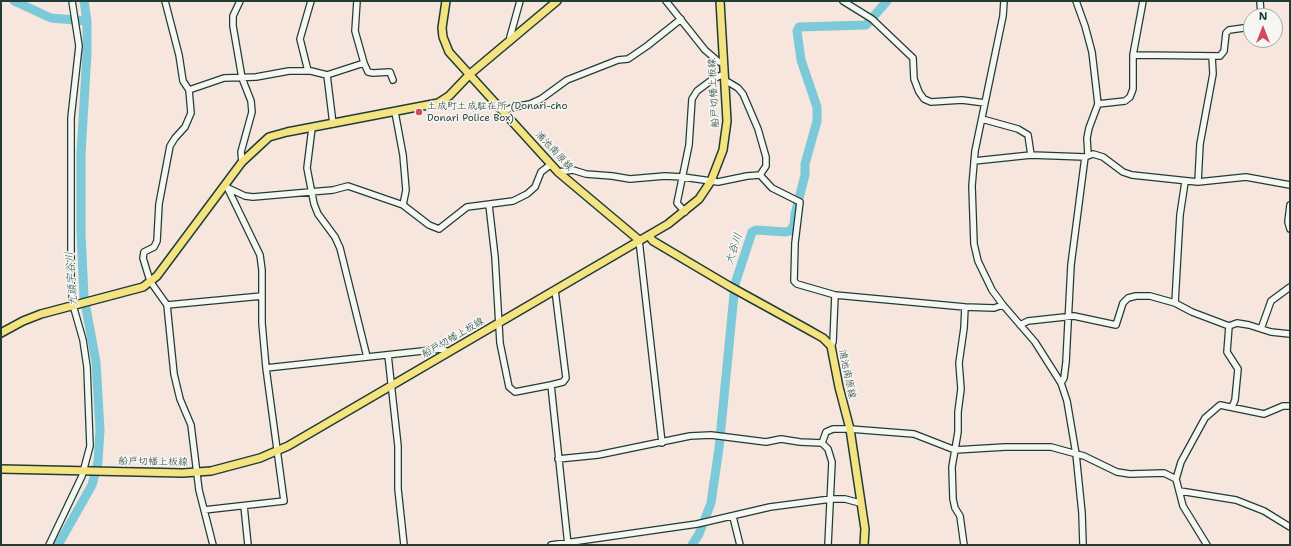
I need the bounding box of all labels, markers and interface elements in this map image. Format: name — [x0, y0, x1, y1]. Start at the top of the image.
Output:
north arrow — [1243, 8, 1283, 48]
text: N — [1259, 9, 1267, 24]
street label: 船戸切幡上板線 — [706, 58, 722, 128]
place label: 土成町土成駐在所 (Donari-cho Donari Police Box) — [427, 100, 567, 124]
marker: 土成町土成駐在所 (Donari-cho Donari Police Box) — [414, 107, 424, 117]
street label: 浦池南原線 — [533, 129, 575, 173]
water label: 大谷川 — [723, 231, 745, 267]
water label: 九頭宇谷川 — [63, 251, 81, 307]
street label: 船戸切幡上板線 — [420, 315, 486, 361]
street label: 浦池南原線 — [836, 348, 858, 400]
street label: 船戸切幡上板線 — [118, 455, 188, 469]

